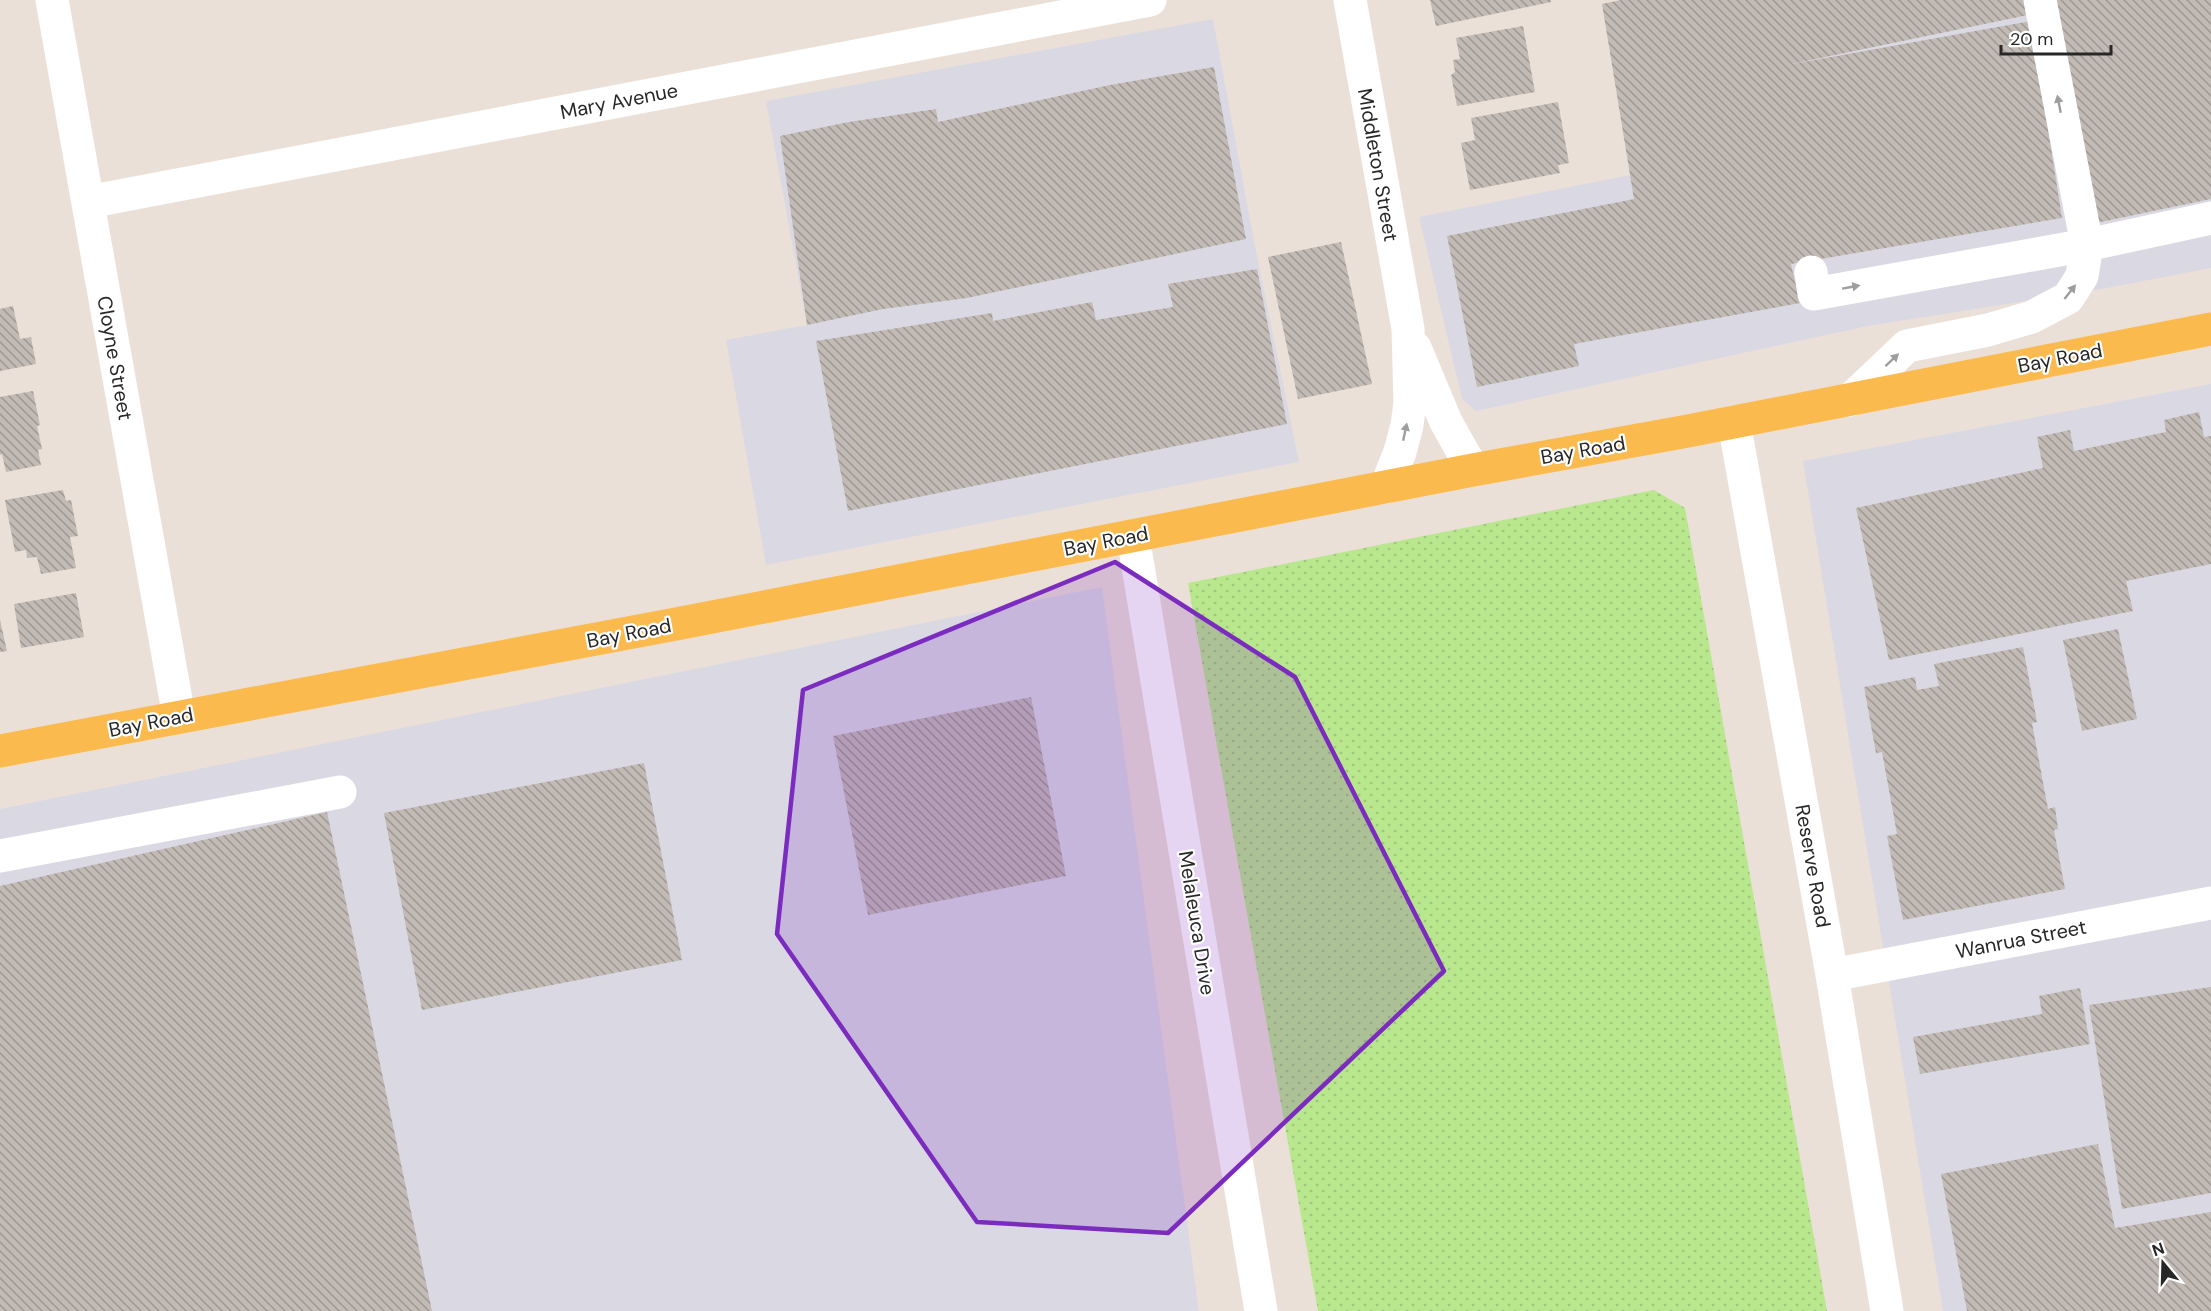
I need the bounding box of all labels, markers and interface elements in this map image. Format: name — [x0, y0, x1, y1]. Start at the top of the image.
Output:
scale bar — [2001, 18, 2110, 56]
text: 20 m — [2010, 27, 2053, 51]
street label: Mary Avenue — [558, 77, 680, 125]
street label: Middleton Street — [1352, 86, 1404, 244]
one-way arrow — [2055, 94, 2064, 113]
one-way arrow — [1841, 282, 1860, 291]
one-way arrow — [2064, 284, 2077, 300]
street label: Cloyne Street — [91, 294, 139, 422]
street label: Bay Road — [2015, 337, 2105, 379]
one-way arrow — [1885, 353, 1899, 367]
one-way arrow — [1401, 422, 1410, 441]
street label: Bay Road — [1539, 430, 1627, 470]
street label: Bay Road — [1061, 520, 1151, 562]
street label: Bay Road — [584, 612, 674, 654]
street label: Bay Road — [106, 701, 196, 743]
street label: Reserve Road — [1789, 802, 1837, 930]
street label: Melaleuca Drive — [1173, 849, 1221, 997]
street label: Wanrua Street — [1953, 914, 2089, 964]
north arrow — [2133, 1233, 2193, 1293]
text: N — [2149, 1237, 2167, 1261]

